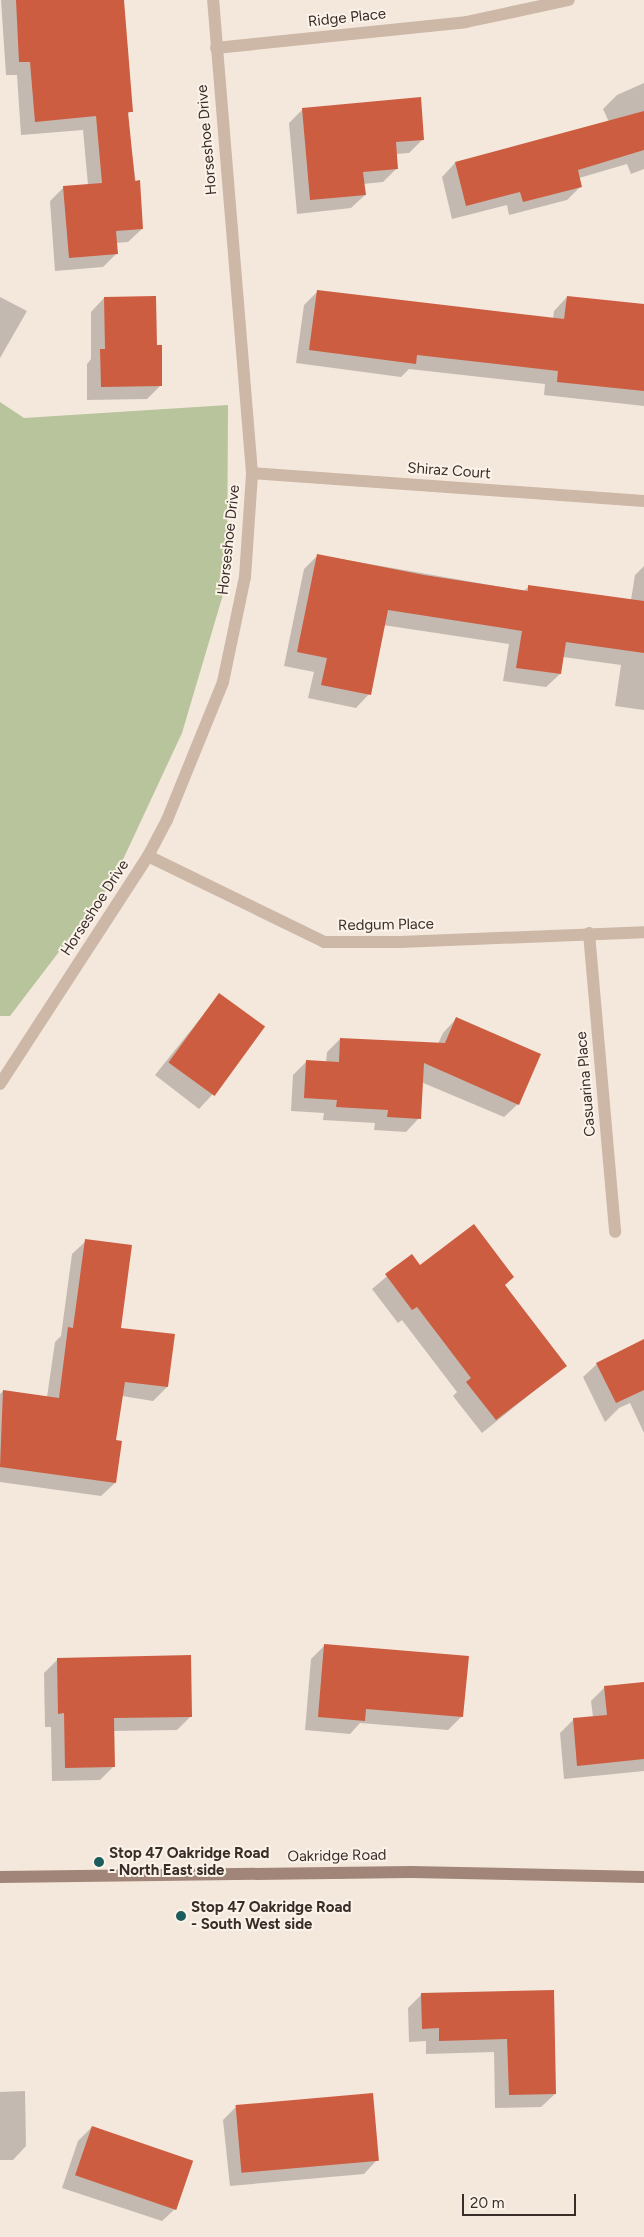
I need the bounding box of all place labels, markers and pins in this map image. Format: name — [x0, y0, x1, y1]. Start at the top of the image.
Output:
place label: Stop 47 Oakridge Road - North East side — [109, 1844, 269, 1879]
marker: Stop 47 Oakridge Road - North East side — [93, 1856, 105, 1868]
place label: Stop 47 Oakridge Road - South West side — [191, 1898, 351, 1933]
marker: Stop 47 Oakridge Road - South West side — [175, 1910, 187, 1922]

